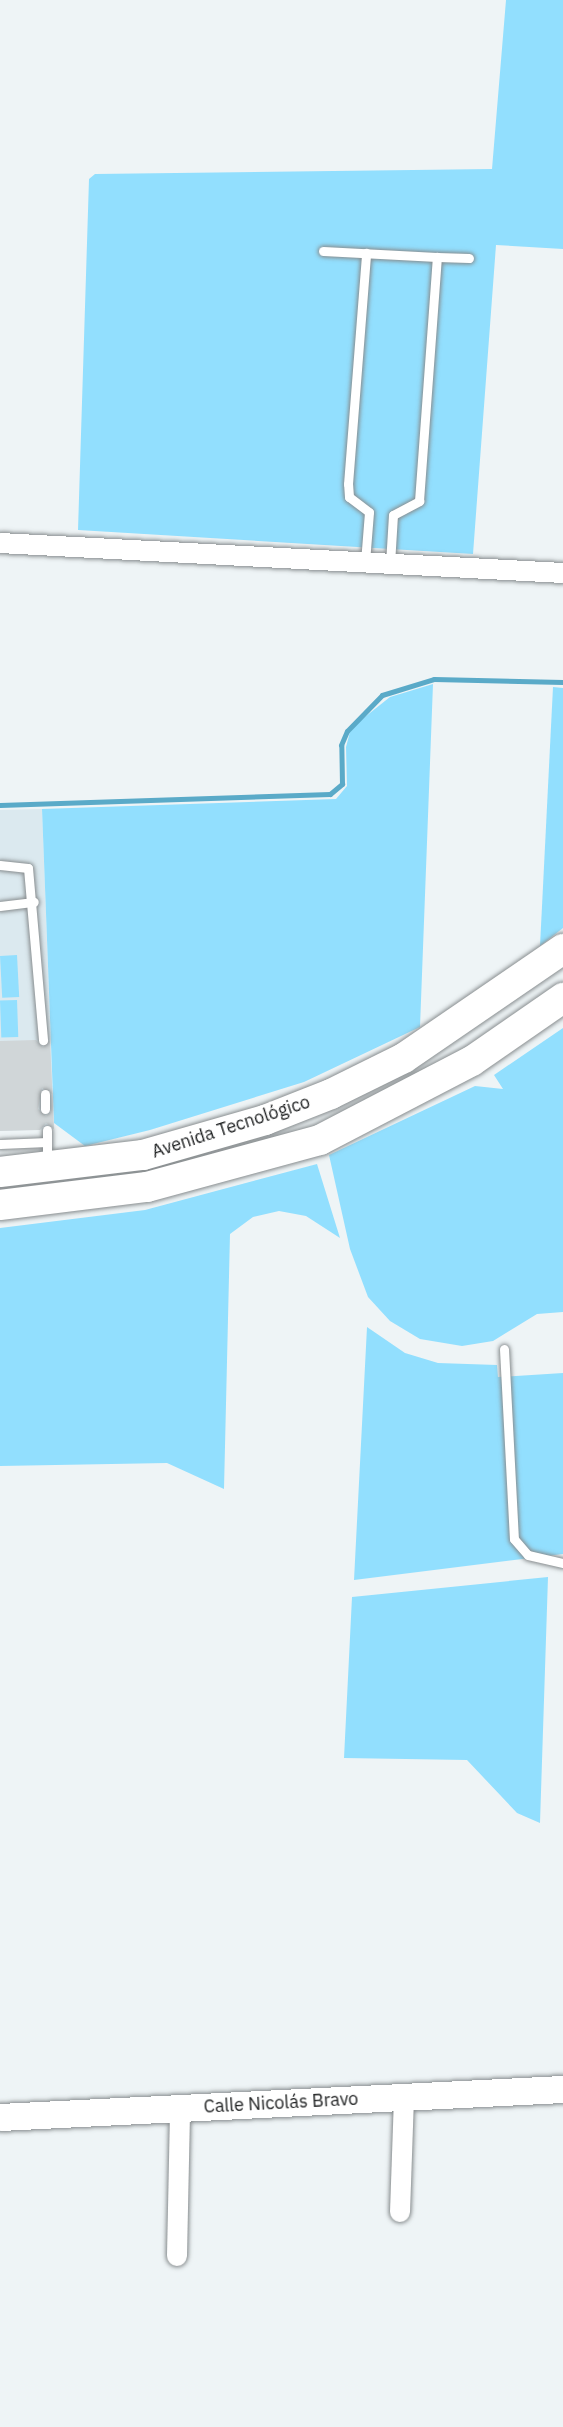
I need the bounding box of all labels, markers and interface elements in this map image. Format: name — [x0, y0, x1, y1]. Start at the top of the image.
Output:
street label: Avenida Tecnológico — [149, 1091, 313, 1163]
street label: Calle Nicolás Bravo — [203, 2088, 359, 2118]

